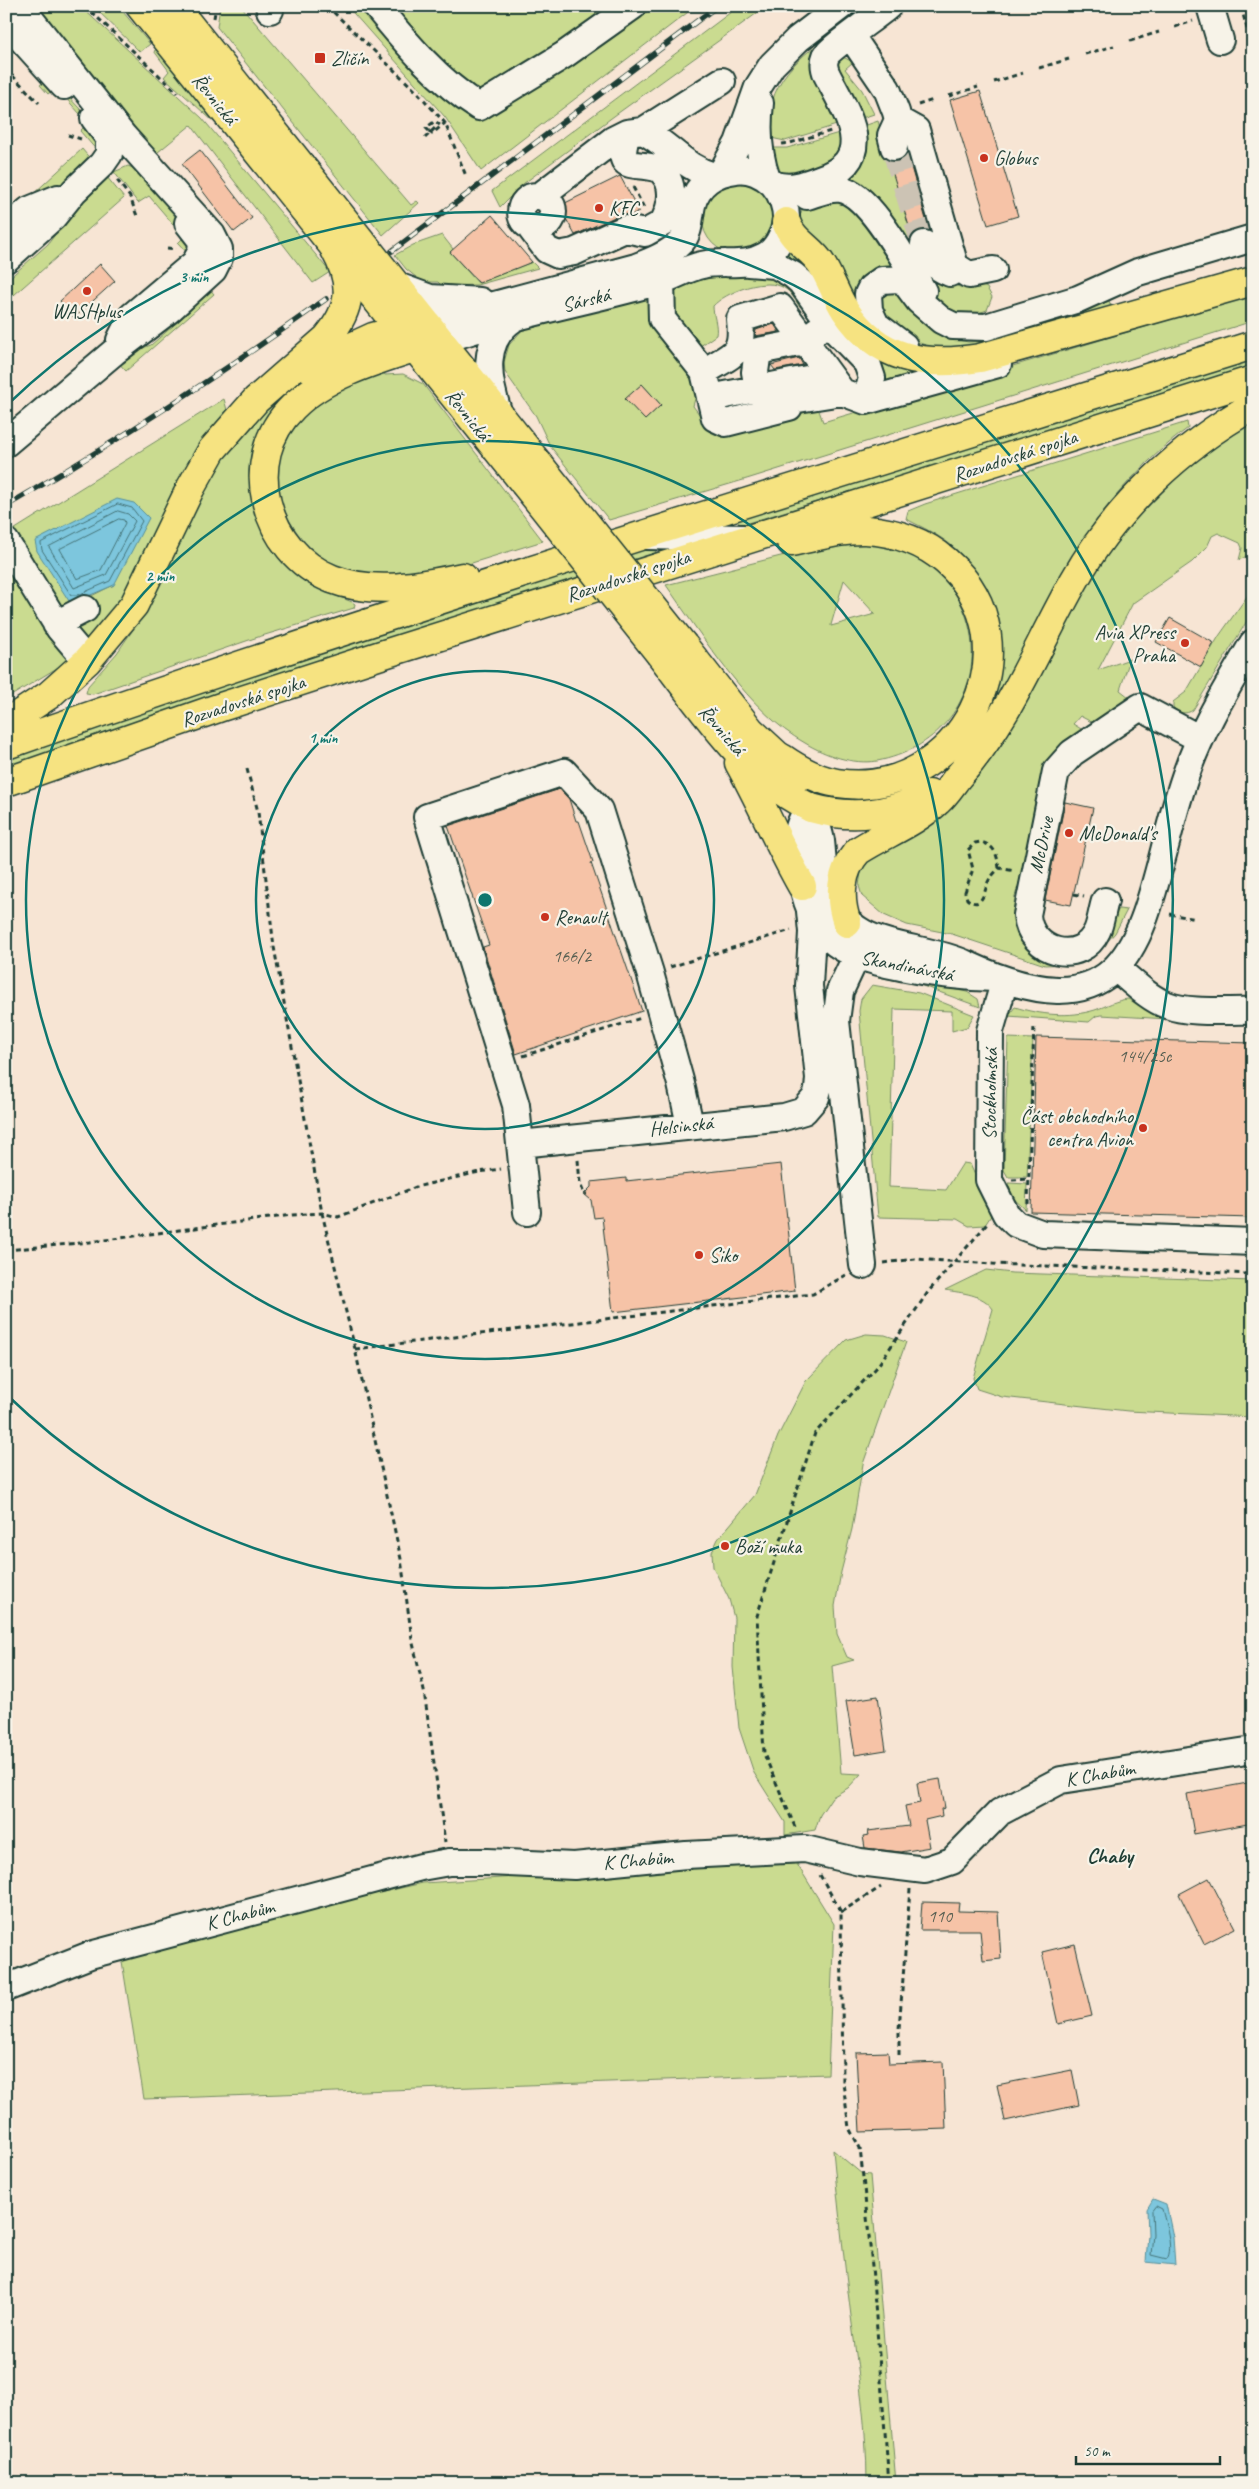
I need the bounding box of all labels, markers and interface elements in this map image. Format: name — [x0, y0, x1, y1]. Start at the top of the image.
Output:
place label: Zličín — [331, 46, 369, 71]
marker: Zličín — [313, 51, 327, 65]
street label: Řevnická — [187, 68, 245, 132]
place label: Globus — [994, 146, 1039, 171]
marker: Globus — [978, 152, 990, 164]
place label: KFC — [609, 196, 640, 221]
marker: KFC — [593, 202, 605, 214]
text: 3 min — [180, 268, 209, 287]
street label: Sárská — [559, 281, 615, 318]
marker: WASHplus — [81, 285, 93, 297]
place label: WASHplus — [52, 299, 124, 324]
street label: Řevnická — [440, 384, 498, 448]
street label: Rozvadovská spojka — [950, 424, 1082, 488]
street label: Rozvadovská spojka — [563, 544, 695, 608]
text: 2 min — [146, 567, 175, 586]
place label: Avia XPress Praha — [1095, 620, 1177, 668]
marker: Avia XPress Praha — [1179, 637, 1191, 649]
street label: Rozvadovská spojka — [178, 669, 310, 733]
street label: Řevnická — [693, 699, 752, 762]
text: 1 min — [309, 729, 338, 748]
street label: McDrive — [1023, 813, 1059, 876]
place label: McDonald's — [1079, 821, 1159, 846]
marker: McDonald's — [1063, 827, 1075, 839]
centre of rings — [476, 891, 494, 909]
place label: Renault — [555, 905, 610, 930]
marker: Renault — [539, 911, 551, 923]
house number: 166/2 — [553, 945, 593, 967]
street label: Skandinávská — [859, 945, 958, 988]
house number: 144/25c — [1119, 1045, 1173, 1067]
street label: Stockholmská — [977, 1046, 1003, 1140]
place label: Část obchodního centra Avion — [1020, 1104, 1134, 1152]
street label: Helsinská — [648, 1110, 716, 1142]
marker: Část obchodního centra Avion — [1137, 1122, 1149, 1134]
place label: Siko — [709, 1243, 739, 1268]
marker: Siko — [693, 1249, 705, 1261]
place label: Boží muka — [735, 1534, 803, 1559]
marker: Boží muka — [719, 1540, 731, 1552]
street label: K Chabům — [1063, 1755, 1138, 1792]
district label: Chaby — [1087, 1843, 1136, 1869]
street label: K Chabům — [602, 1844, 676, 1875]
street label: K Chabům — [203, 1893, 279, 1936]
house number: 110 — [928, 1905, 954, 1927]
scale bar — [1076, 2434, 1220, 2466]
text: 50 m — [1084, 2442, 1111, 2461]

